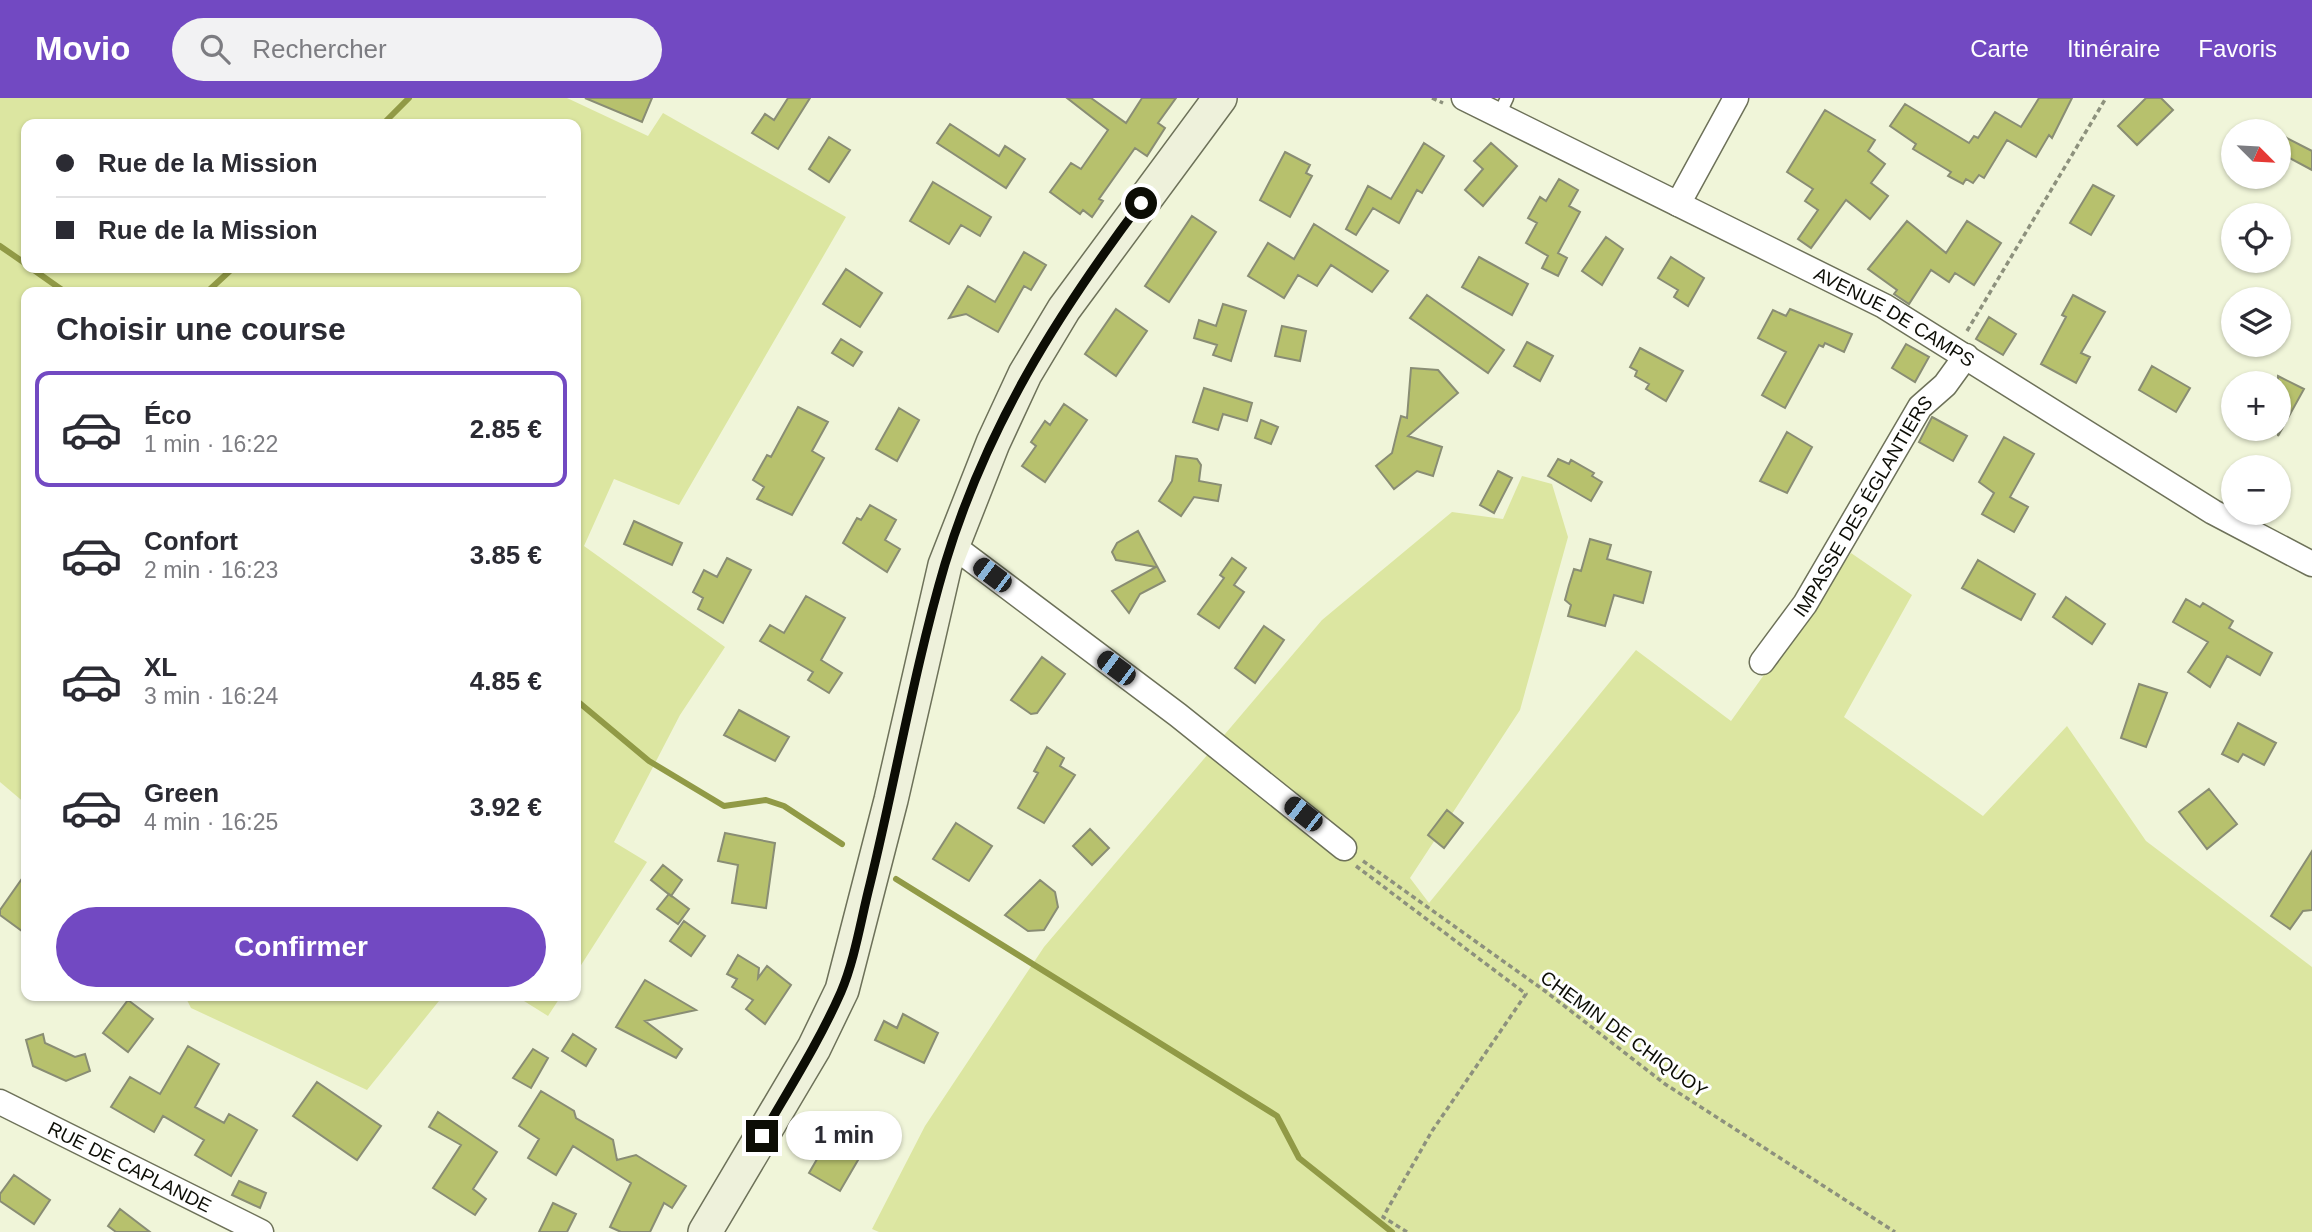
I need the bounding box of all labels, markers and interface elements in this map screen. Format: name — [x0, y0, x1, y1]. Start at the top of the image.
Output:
search box — [172, 18, 662, 81]
text: Movio — [35, 30, 130, 67]
icon: search — [196, 30, 234, 68]
text: Rechercher — [252, 34, 387, 64]
text: Carte — [1970, 35, 2029, 62]
text: Itinéraire — [2067, 35, 2160, 62]
text: Favoris — [2198, 35, 2277, 62]
north arrow — [2221, 119, 2291, 189]
map controls — [2221, 119, 2291, 525]
text: Rue de la Mission — [98, 148, 318, 178]
route start — [1125, 187, 1157, 219]
button: locate — [2221, 203, 2291, 273]
text: Rue de la Mission — [98, 215, 318, 245]
street label: AVENUE DE CAMPS — [1811, 263, 1979, 371]
button: layers — [2221, 287, 2291, 357]
text: Choisir une course — [56, 311, 346, 347]
button: + — [2221, 371, 2291, 441]
street label: IMPASSE DES ÉGLANTIERS — [1789, 391, 1936, 621]
icon: car — [60, 398, 123, 461]
text: Éco — [144, 400, 192, 430]
text: 2.85 € — [470, 414, 542, 444]
text: 1 min · 16:22 — [144, 431, 278, 457]
button: − — [2221, 455, 2291, 525]
icon: car — [60, 524, 123, 587]
text: Confort — [144, 526, 238, 556]
text: 3.85 € — [470, 540, 542, 570]
car — [969, 554, 1016, 596]
text: 2 min · 16:23 — [144, 557, 278, 583]
car — [1093, 647, 1140, 689]
icon: car — [60, 650, 123, 713]
text: XL — [144, 652, 177, 682]
text: 4.85 € — [470, 666, 542, 696]
text: 3 min · 16:24 — [144, 683, 278, 709]
icon: car — [60, 776, 123, 839]
text: Green — [144, 778, 219, 808]
text: 3.92 € — [470, 792, 542, 822]
car — [1280, 793, 1327, 835]
text: 4 min · 16:25 — [144, 809, 278, 835]
button: Confirmer — [56, 907, 546, 987]
street label: CHEMIN DE CHIQUOY — [1537, 967, 1712, 1102]
callout: 1 min — [786, 1112, 902, 1160]
street label: RUE DE CAPLANDE — [45, 1117, 215, 1216]
route end — [746, 1120, 778, 1152]
text: 1 min — [814, 1122, 874, 1148]

